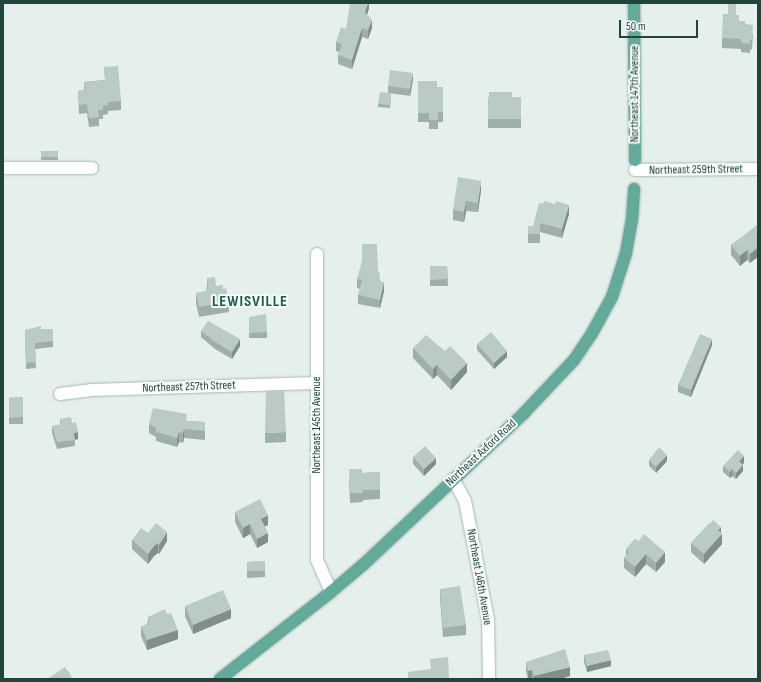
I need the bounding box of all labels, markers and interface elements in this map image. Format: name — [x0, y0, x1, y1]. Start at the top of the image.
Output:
scale bar — [621, 12, 700, 38]
text: 50 m — [626, 19, 646, 34]
street label: Northeast 147th Avenue — [628, 46, 642, 142]
street label: Northeast 259th Street — [649, 162, 743, 178]
district label: LEWISVILLE — [212, 292, 288, 312]
street label: Northeast 145th Avenue — [310, 377, 324, 473]
street label: Northeast 257th Street — [142, 378, 236, 396]
street label: Northeast Axford Road — [443, 417, 519, 489]
street label: Northeast 146th Avenue — [463, 528, 495, 626]

